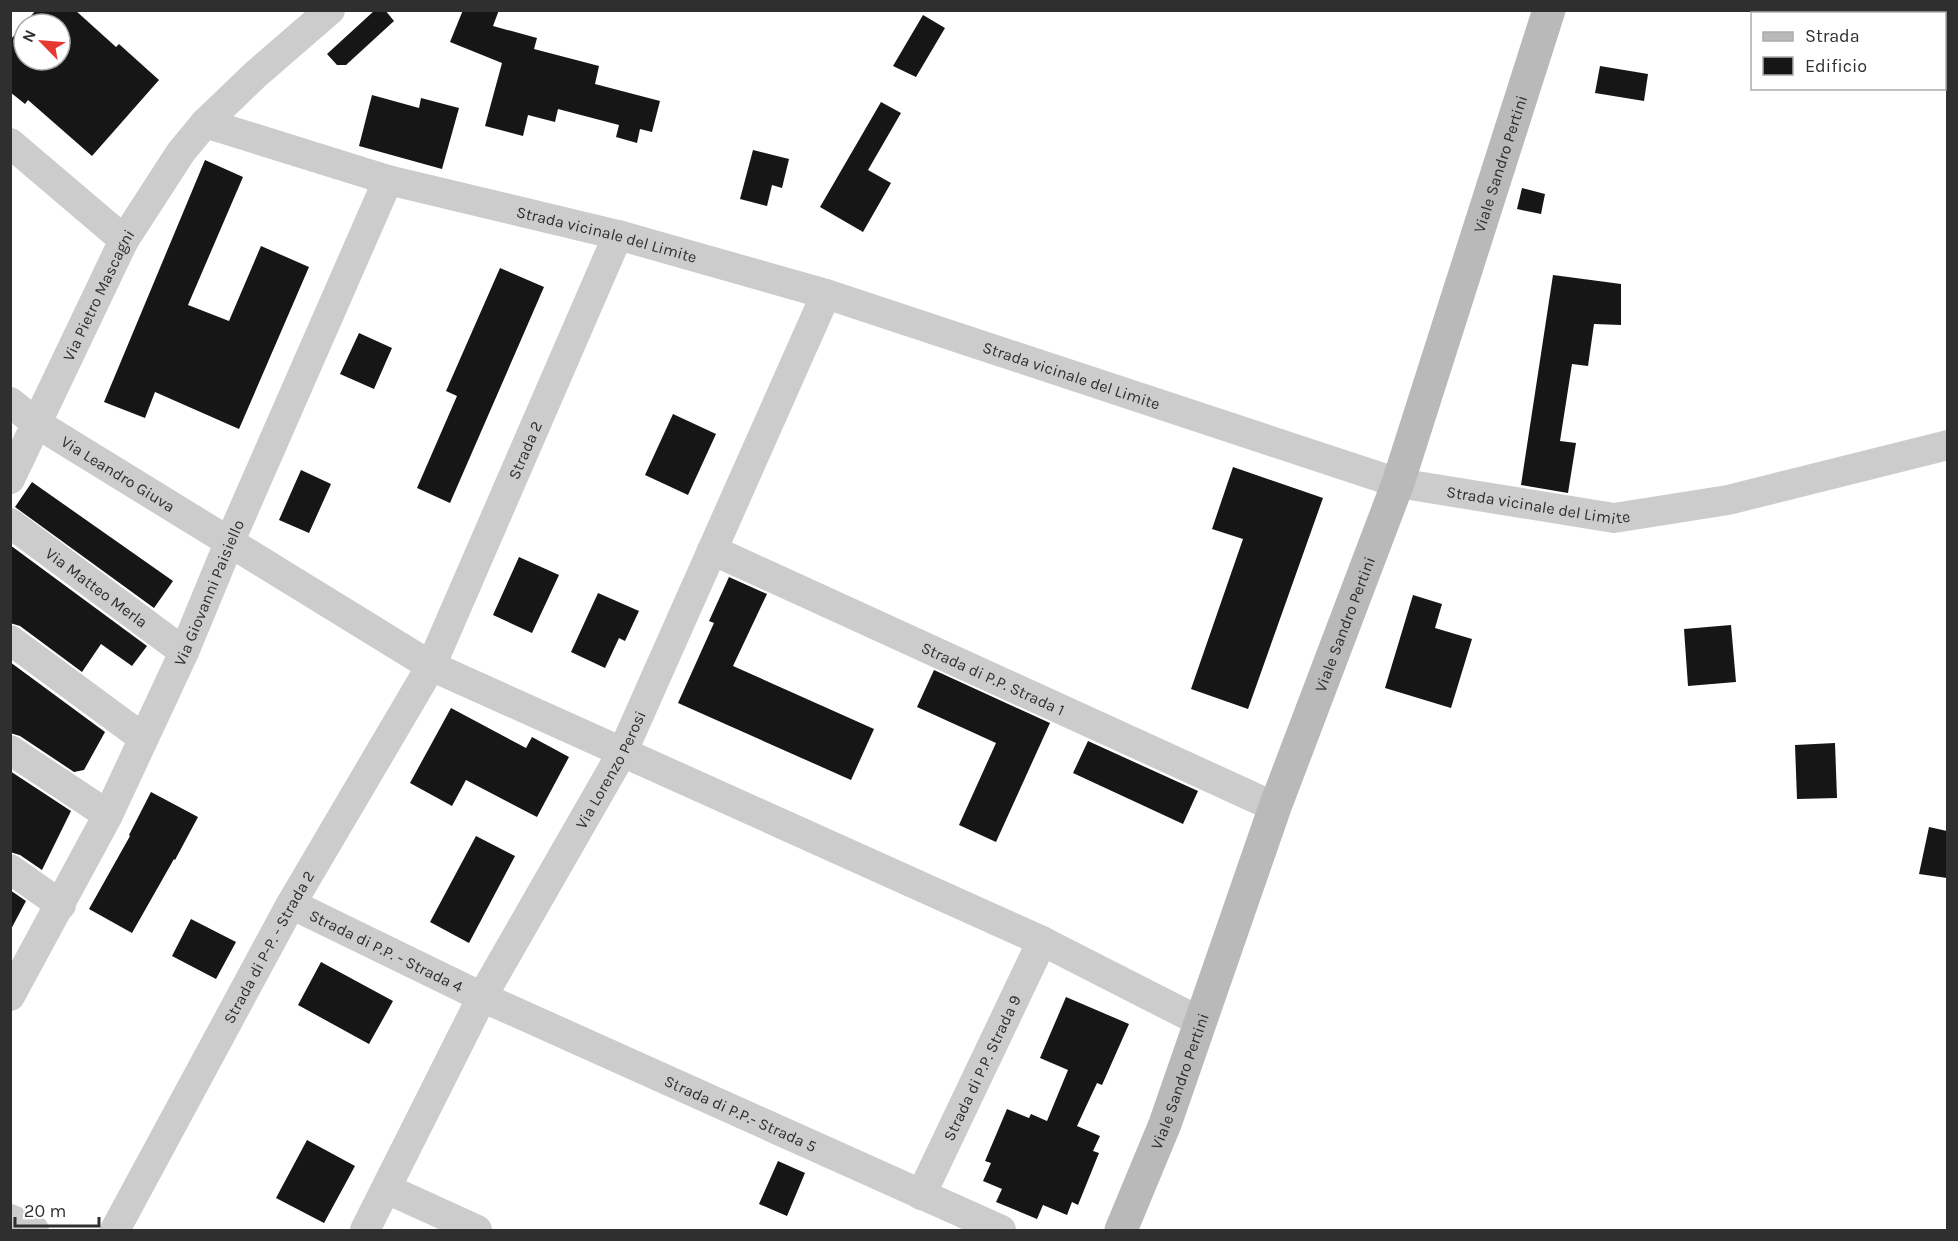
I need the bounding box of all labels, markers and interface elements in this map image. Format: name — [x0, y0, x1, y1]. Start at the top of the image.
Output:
north arrow — [12, 12, 72, 72]
legend — [1751, 12, 1946, 90]
text: Strada — [1805, 25, 1860, 47]
text: N — [18, 27, 40, 45]
text: Edificio — [1805, 55, 1867, 77]
street label: Viale Sandro Pertini — [1469, 93, 1531, 235]
street label: Strada vicinale del Limite — [515, 202, 699, 266]
street label: Via Pietro Mascagni — [58, 225, 138, 364]
street label: Strada vicinale del Limite — [981, 337, 1163, 413]
street label: Strada 2 — [504, 418, 546, 482]
street label: Via Leandro Giuva — [58, 431, 179, 516]
street label: Strada vicinale del Limite — [1445, 482, 1631, 528]
street label: Via Giovanni Paisiello — [169, 517, 248, 669]
street label: Via Matteo Merla — [42, 543, 152, 631]
street label: Viale Sandro Pertini — [1310, 554, 1379, 694]
street label: Strada di P.P. Strada 1 — [918, 637, 1068, 719]
street label: Via Lorenzo Perosi — [571, 707, 649, 832]
street label: Strada di P-P. - Strada 2 — [219, 867, 318, 1027]
street label: Strada di P.P. - Strada 4 — [306, 905, 466, 996]
street label: Strada di P.P. Strada 9 — [939, 992, 1025, 1144]
street label: Viale Sandro Pertini — [1146, 1011, 1212, 1152]
street label: Strada di P.P.- Strada 5 — [662, 1071, 820, 1156]
scale bar — [15, 1190, 99, 1228]
text: 20 m — [24, 1200, 66, 1222]

